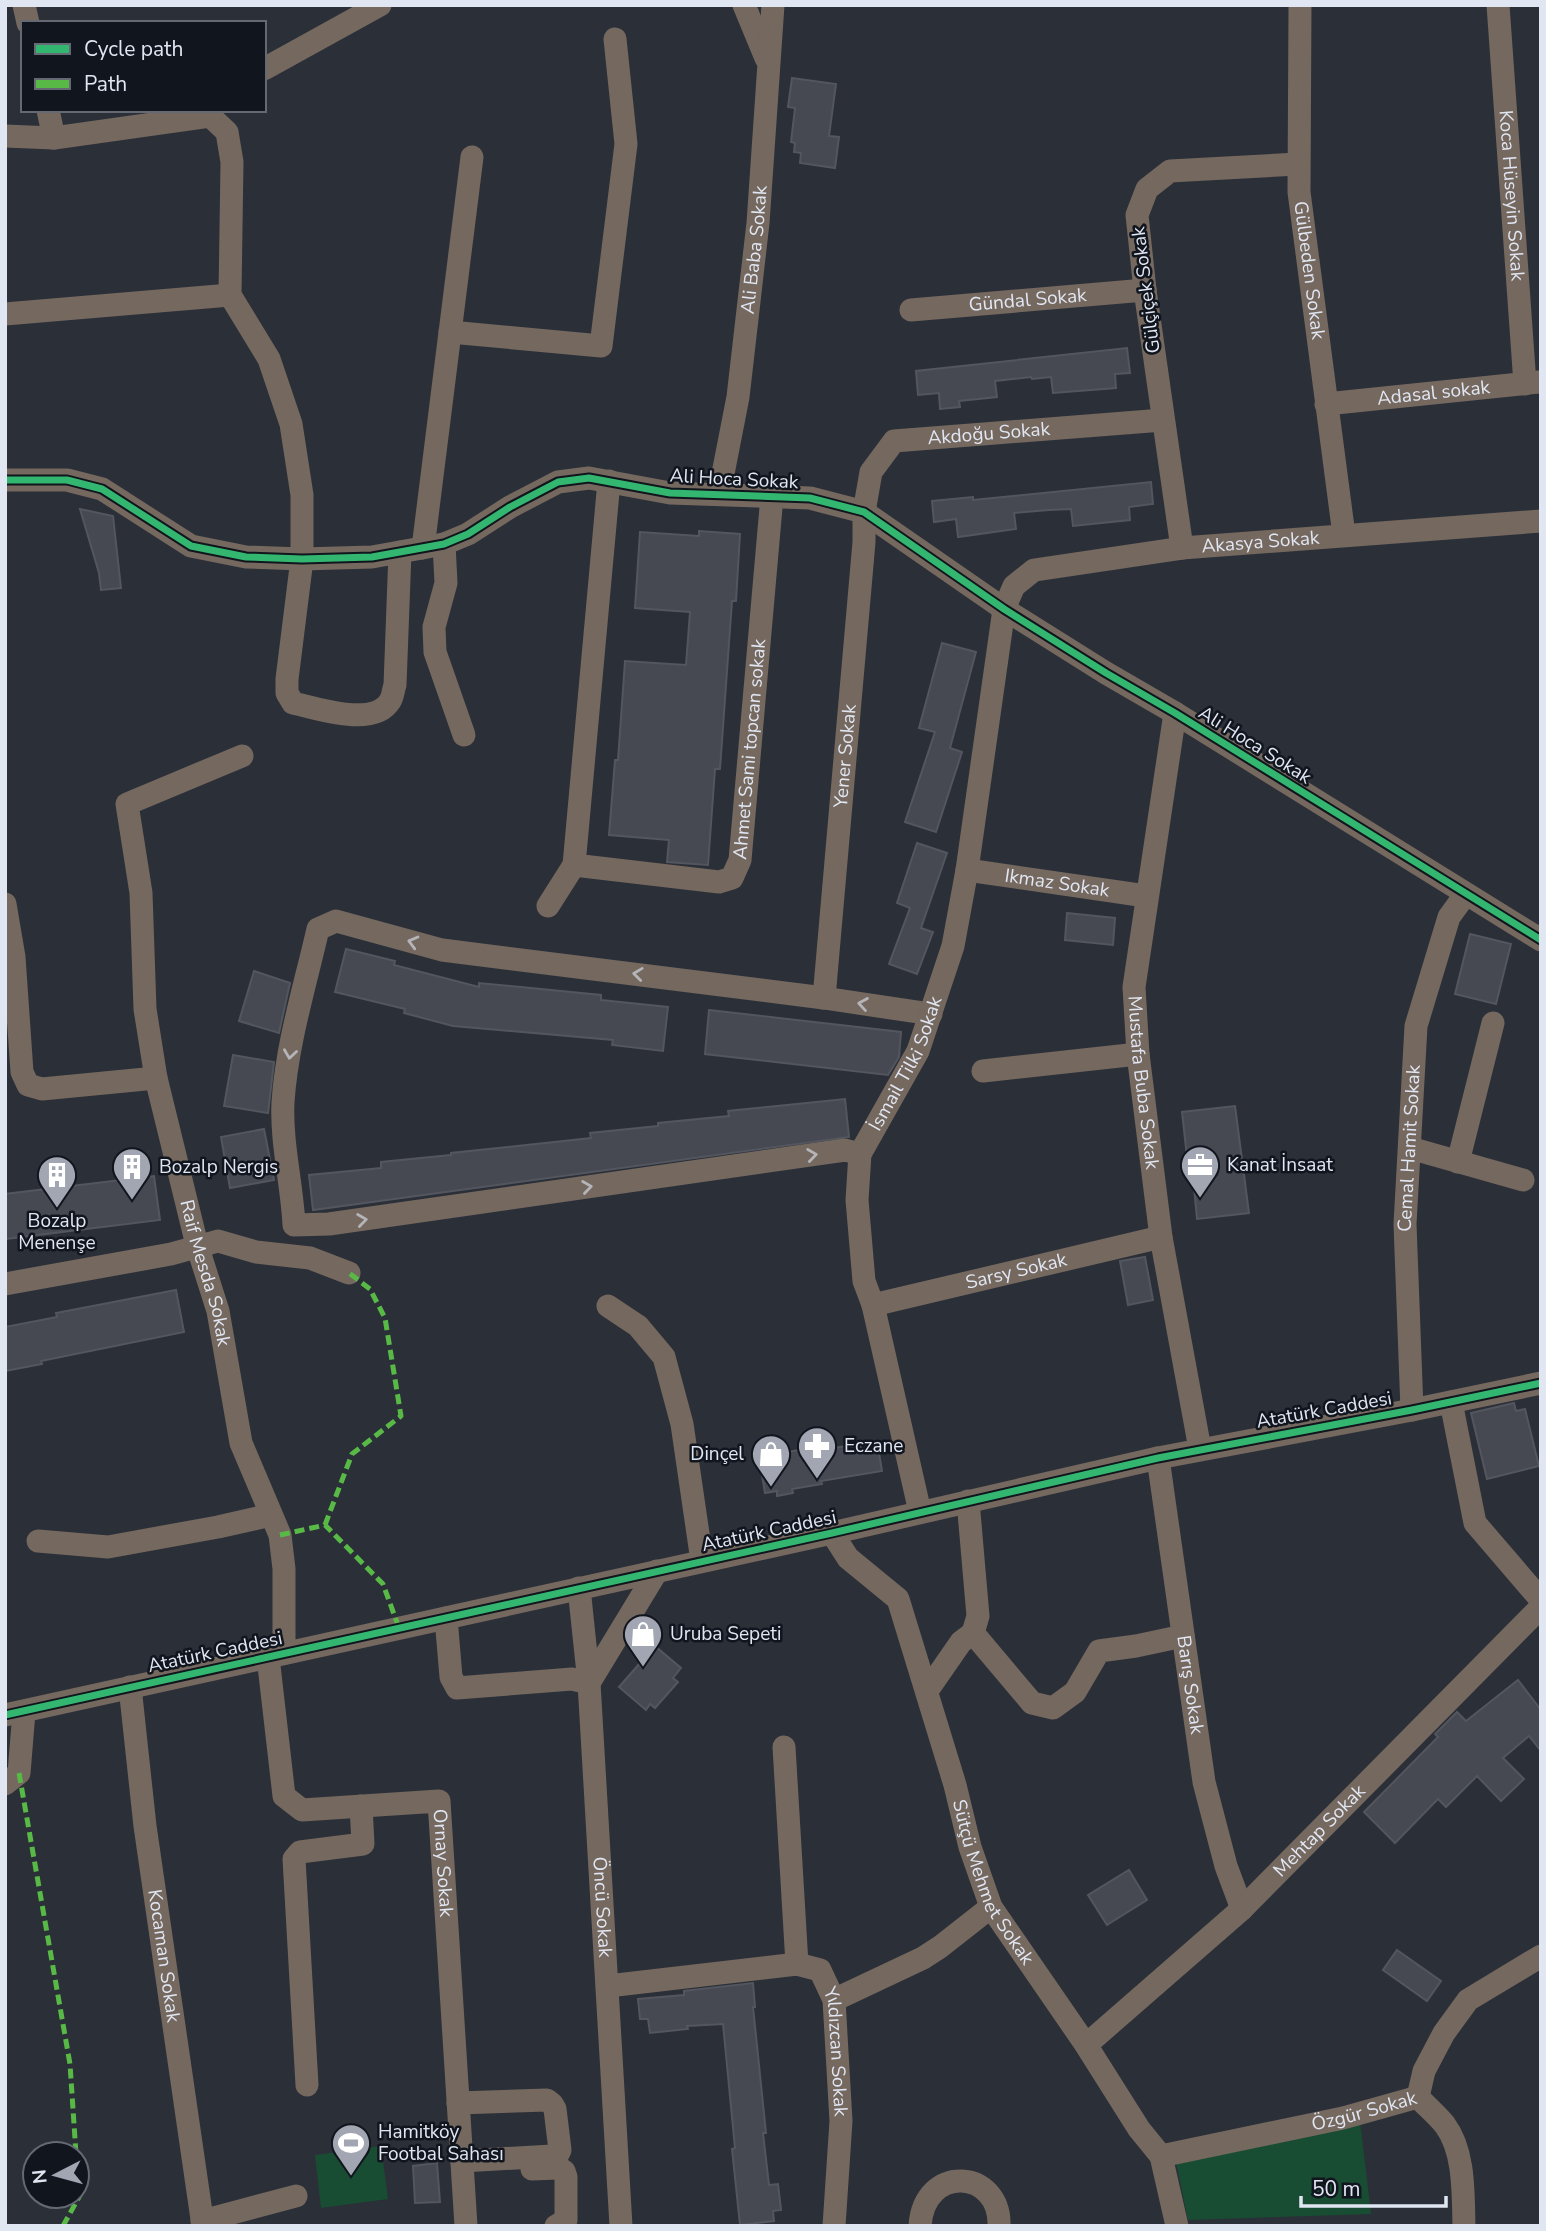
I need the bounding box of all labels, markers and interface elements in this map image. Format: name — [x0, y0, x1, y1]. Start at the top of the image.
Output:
legend — [21, 21, 266, 112]
text: Cycle path — [84, 35, 183, 63]
text: Path — [84, 70, 127, 98]
street label: Koca Hüseyin Sokak — [1493, 109, 1531, 282]
street label: Ali Baba Sokak — [735, 184, 774, 315]
street label: Gülbeden Sokak — [1287, 200, 1331, 342]
street label: Gülçiçek Sokak — [1125, 225, 1167, 355]
street label: Gündal Sokak — [968, 282, 1088, 318]
street label: Adasal sokak — [1376, 374, 1492, 412]
street label: Akdoğu Sokak — [927, 416, 1051, 451]
street label: Ali Hoca Sokak — [669, 463, 799, 495]
street label: Akasya Sokak — [1201, 525, 1321, 559]
street label: Ahmet Sami topcan sokak — [727, 637, 772, 861]
street label: Ali Hoca Sokak — [1194, 700, 1317, 790]
street label: Yener Sokak — [828, 703, 863, 810]
street label: Ikmaz Sokak — [1003, 863, 1112, 904]
one-way arrow — [407, 936, 419, 950]
one-way arrow — [632, 967, 644, 982]
street label: İsmail Tilki Sokak — [863, 992, 948, 1136]
street label: Mustafa Buba Sokak — [1122, 995, 1165, 1171]
one-way arrow — [858, 997, 869, 1012]
one-way arrow — [283, 1048, 298, 1060]
street label: Cemal Hamit Sokak — [1392, 1064, 1427, 1232]
office icon: Kanat İnsaat — [1179, 1144, 1221, 1199]
building icon: Bozalp Nergis — [111, 1146, 153, 1201]
one-way arrow — [806, 1148, 818, 1163]
place label: Kanat İnsaat — [1227, 1152, 1333, 1178]
building icon: Bozalp Menenşe — [36, 1154, 78, 1209]
place label: Bozalp Nergis — [159, 1154, 278, 1180]
one-way arrow — [581, 1180, 593, 1195]
street label: Raif Mesda Sokak — [173, 1197, 237, 1349]
place label: Bozalp Menenşe — [18, 1208, 96, 1256]
one-way arrow — [356, 1212, 367, 1227]
street label: Sarsy Sokak — [963, 1247, 1070, 1296]
street label: Atatürk Caddesi — [1254, 1385, 1394, 1435]
pharmacy icon: Eczane — [796, 1425, 838, 1480]
shop icon: Dinçel — [750, 1433, 792, 1488]
place label: Eczane — [844, 1433, 903, 1459]
place label: Dinçel — [690, 1441, 744, 1467]
street label: Atatürk Caddesi — [699, 1504, 839, 1558]
shop icon: Uruba Sepeti — [622, 1613, 664, 1668]
place label: Uruba Sepeti — [670, 1621, 781, 1647]
street label: Atatürk Caddesi — [145, 1625, 285, 1679]
street label: Barış Sokak — [1170, 1634, 1210, 1736]
street label: Mehtap Sokak — [1268, 1778, 1372, 1883]
street label: Sütçü Mehmet Sokak — [946, 1797, 1040, 1970]
street label: Ornay Sokak — [427, 1808, 459, 1918]
street label: Öncü Sokak — [586, 1856, 618, 1959]
street label: Kocaman Sokak — [141, 1887, 186, 2025]
street label: Yıldızcan Sokak — [816, 1982, 854, 2118]
street label: Özgür Sokak — [1309, 2085, 1420, 2137]
place label: Hamitköy Footbal Sahası — [378, 2119, 504, 2167]
sports icon: Hamitköy Footbal Sahası — [330, 2122, 372, 2177]
north arrow — [21, 2140, 91, 2210]
scale bar — [1301, 2164, 1446, 2208]
text: N — [26, 2168, 54, 2185]
text: 50 m — [1312, 2175, 1361, 2203]

